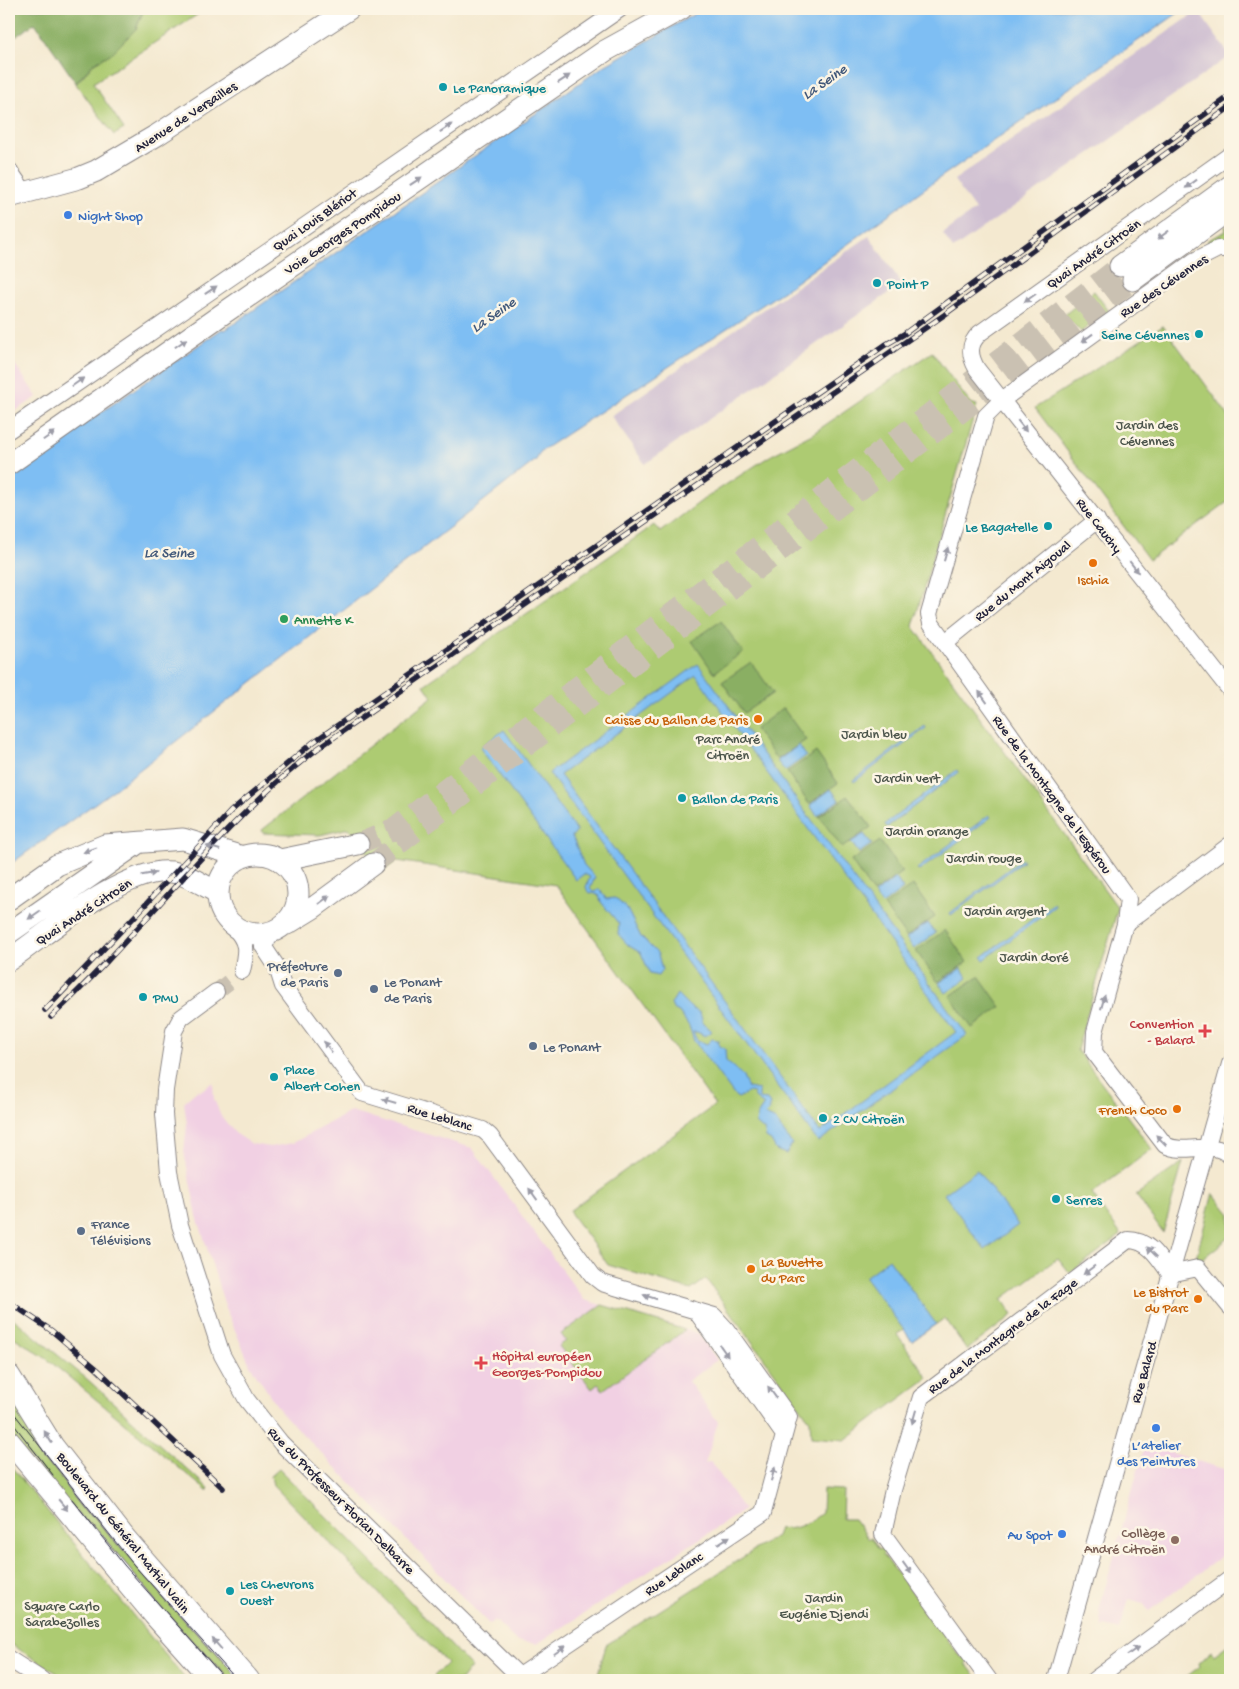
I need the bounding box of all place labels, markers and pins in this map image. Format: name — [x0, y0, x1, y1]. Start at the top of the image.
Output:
marker: Le Panoramique — [437, 81, 449, 93]
place label: Le Panoramique — [453, 81, 547, 98]
marker: Night Shop — [62, 209, 74, 221]
place label: Night Shop — [78, 209, 143, 226]
marker: Point P — [871, 277, 883, 289]
place label: Point P — [886, 277, 929, 294]
place label: Seine Cévennes — [1101, 328, 1190, 345]
marker: Seine Cévennes — [1193, 328, 1205, 340]
place label: Le Bagatelle — [965, 520, 1039, 537]
marker: Le Bagatelle — [1042, 520, 1054, 532]
marker: Ischia — [1087, 557, 1099, 569]
place label: Ischia — [1077, 573, 1110, 590]
marker: Annette K — [278, 613, 290, 625]
place label: Annette K — [294, 613, 354, 630]
place label: Caisse du Ballon de Paris — [605, 713, 749, 730]
marker: Caisse du Ballon de Paris — [752, 713, 764, 725]
marker: Ballon de Paris — [676, 792, 688, 804]
place label: Ballon de Paris — [691, 792, 779, 809]
place label: Préfecture de Paris — [266, 959, 329, 992]
marker: Préfecture de Paris — [332, 967, 344, 979]
place label: Le Ponant de Paris — [384, 975, 443, 1008]
marker: Le Ponant de Paris — [368, 983, 380, 995]
marker: PMU — [137, 991, 149, 1003]
place label: PMU — [152, 991, 179, 1008]
place label: Convention - Balard — [1130, 1017, 1196, 1050]
marker: Convention - Balard — [1198, 1024, 1212, 1038]
marker: Le Ponant — [527, 1040, 539, 1052]
place label: Le Ponant — [543, 1040, 602, 1057]
place label: Place Albert Cohen — [283, 1063, 361, 1096]
marker: Place Albert Cohen — [268, 1071, 280, 1083]
place label: French Coco — [1098, 1103, 1167, 1120]
marker: French Coco — [1171, 1103, 1183, 1115]
marker: 2 CV Citroën — [817, 1112, 829, 1124]
place label: 2 CV Citroën — [833, 1112, 905, 1129]
marker: Serres — [1050, 1193, 1062, 1205]
place label: Serres — [1066, 1193, 1103, 1210]
place label: France Télévisions — [90, 1217, 151, 1250]
marker: France Télévisions — [75, 1225, 87, 1237]
place label: La Buvette du Parc — [761, 1255, 824, 1288]
marker: La Buvette du Parc — [745, 1263, 757, 1275]
place label: Le Bistrot du Parc — [1133, 1285, 1189, 1318]
marker: Le Bistrot du Parc — [1192, 1293, 1204, 1305]
place label: Hôpital européen Georges-Pompidou — [492, 1349, 602, 1382]
marker: Hôpital européen Georges-Pompidou — [474, 1356, 488, 1370]
marker: L’atelier des Peintures — [1150, 1422, 1162, 1434]
place label: L’atelier des Peintures — [1117, 1438, 1196, 1471]
place label: Collège André Citroën — [1084, 1526, 1166, 1559]
place label: Au Spot — [1007, 1528, 1053, 1545]
marker: Au Spot — [1056, 1528, 1068, 1540]
marker: Collège André Citroën — [1169, 1534, 1181, 1546]
place label: Les Chevrons Ouest — [240, 1577, 314, 1610]
marker: Les Chevrons Ouest — [224, 1585, 236, 1597]

